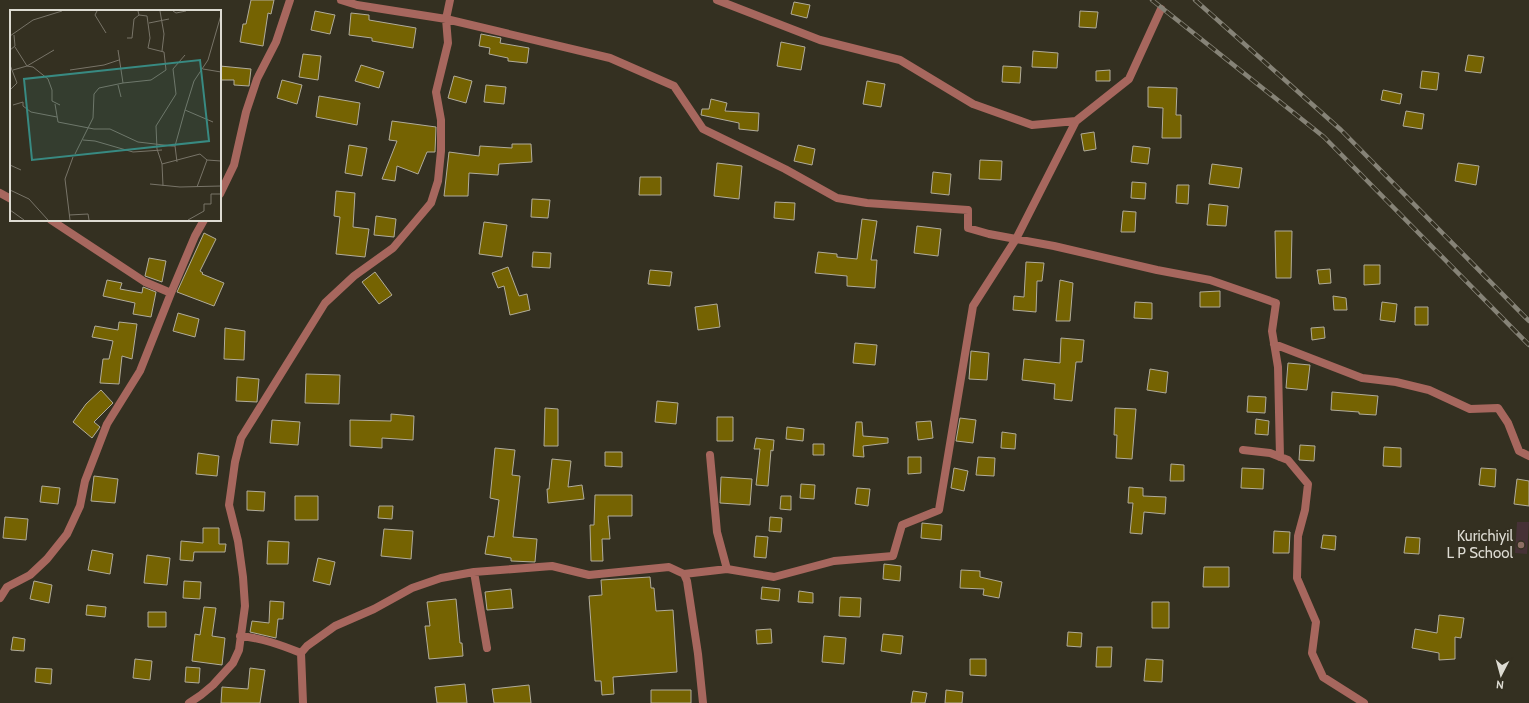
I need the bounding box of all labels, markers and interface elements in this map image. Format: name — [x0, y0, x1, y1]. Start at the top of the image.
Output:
inset map — [10, 10, 221, 221]
place label: Kurichiyil L P School — [1446, 527, 1513, 562]
marker: Kurichiyil L P School — [1516, 540, 1526, 550]
north arrow — [1481, 655, 1521, 695]
text: N — [1495, 678, 1505, 692]

